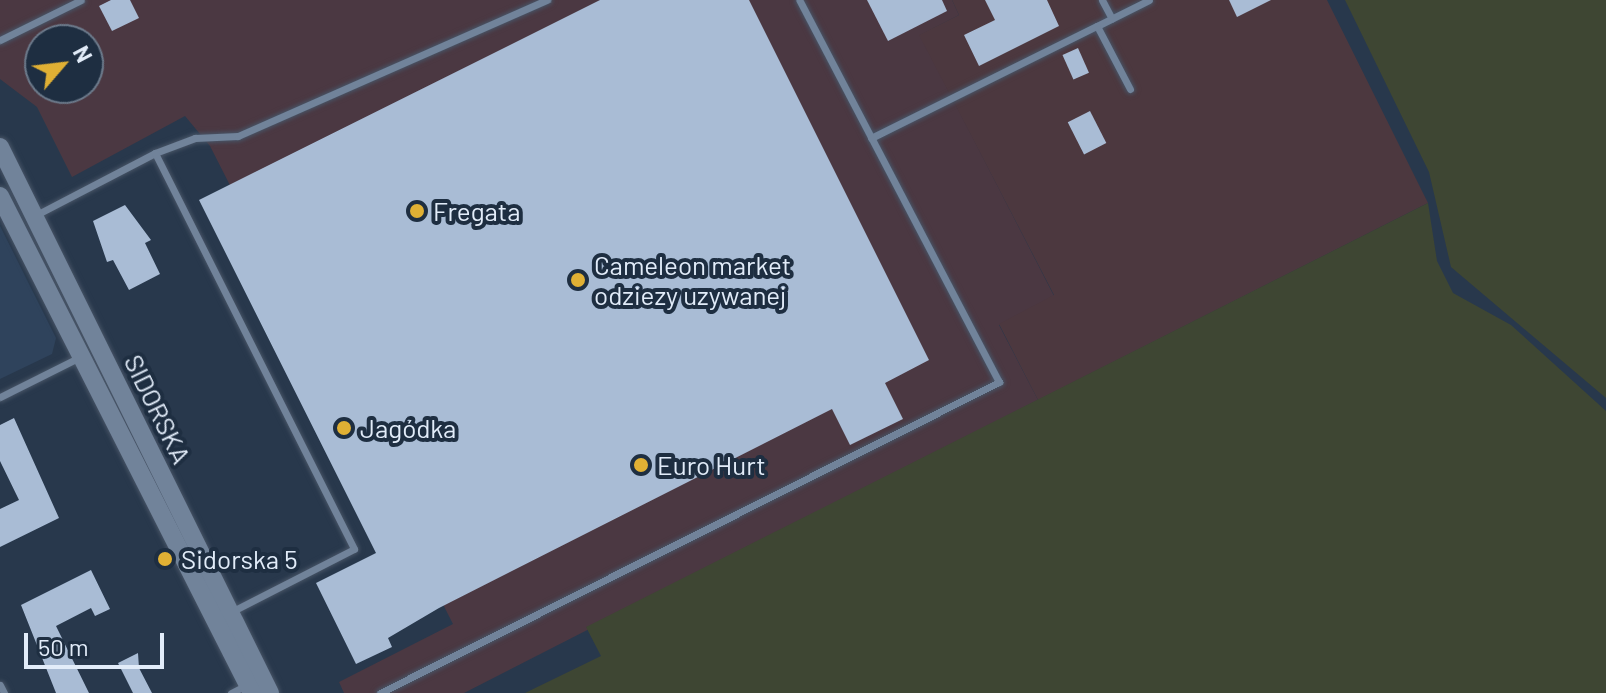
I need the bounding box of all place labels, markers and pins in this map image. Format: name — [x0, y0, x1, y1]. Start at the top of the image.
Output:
place label: Fregata — [433, 195, 520, 227]
marker: Fregata — [408, 202, 426, 220]
place label: Cameleon market odziezy uzywanej — [594, 249, 791, 310]
marker: Cameleon market odziezy uzywanej — [569, 271, 587, 289]
place label: Jagódka — [360, 412, 456, 444]
marker: Jagódka — [335, 419, 353, 437]
place label: Euro Hurt — [657, 449, 766, 481]
marker: Euro Hurt — [632, 456, 650, 474]
place label: Sidorska 5 — [181, 543, 298, 575]
marker: Sidorska 5 — [156, 550, 174, 568]

